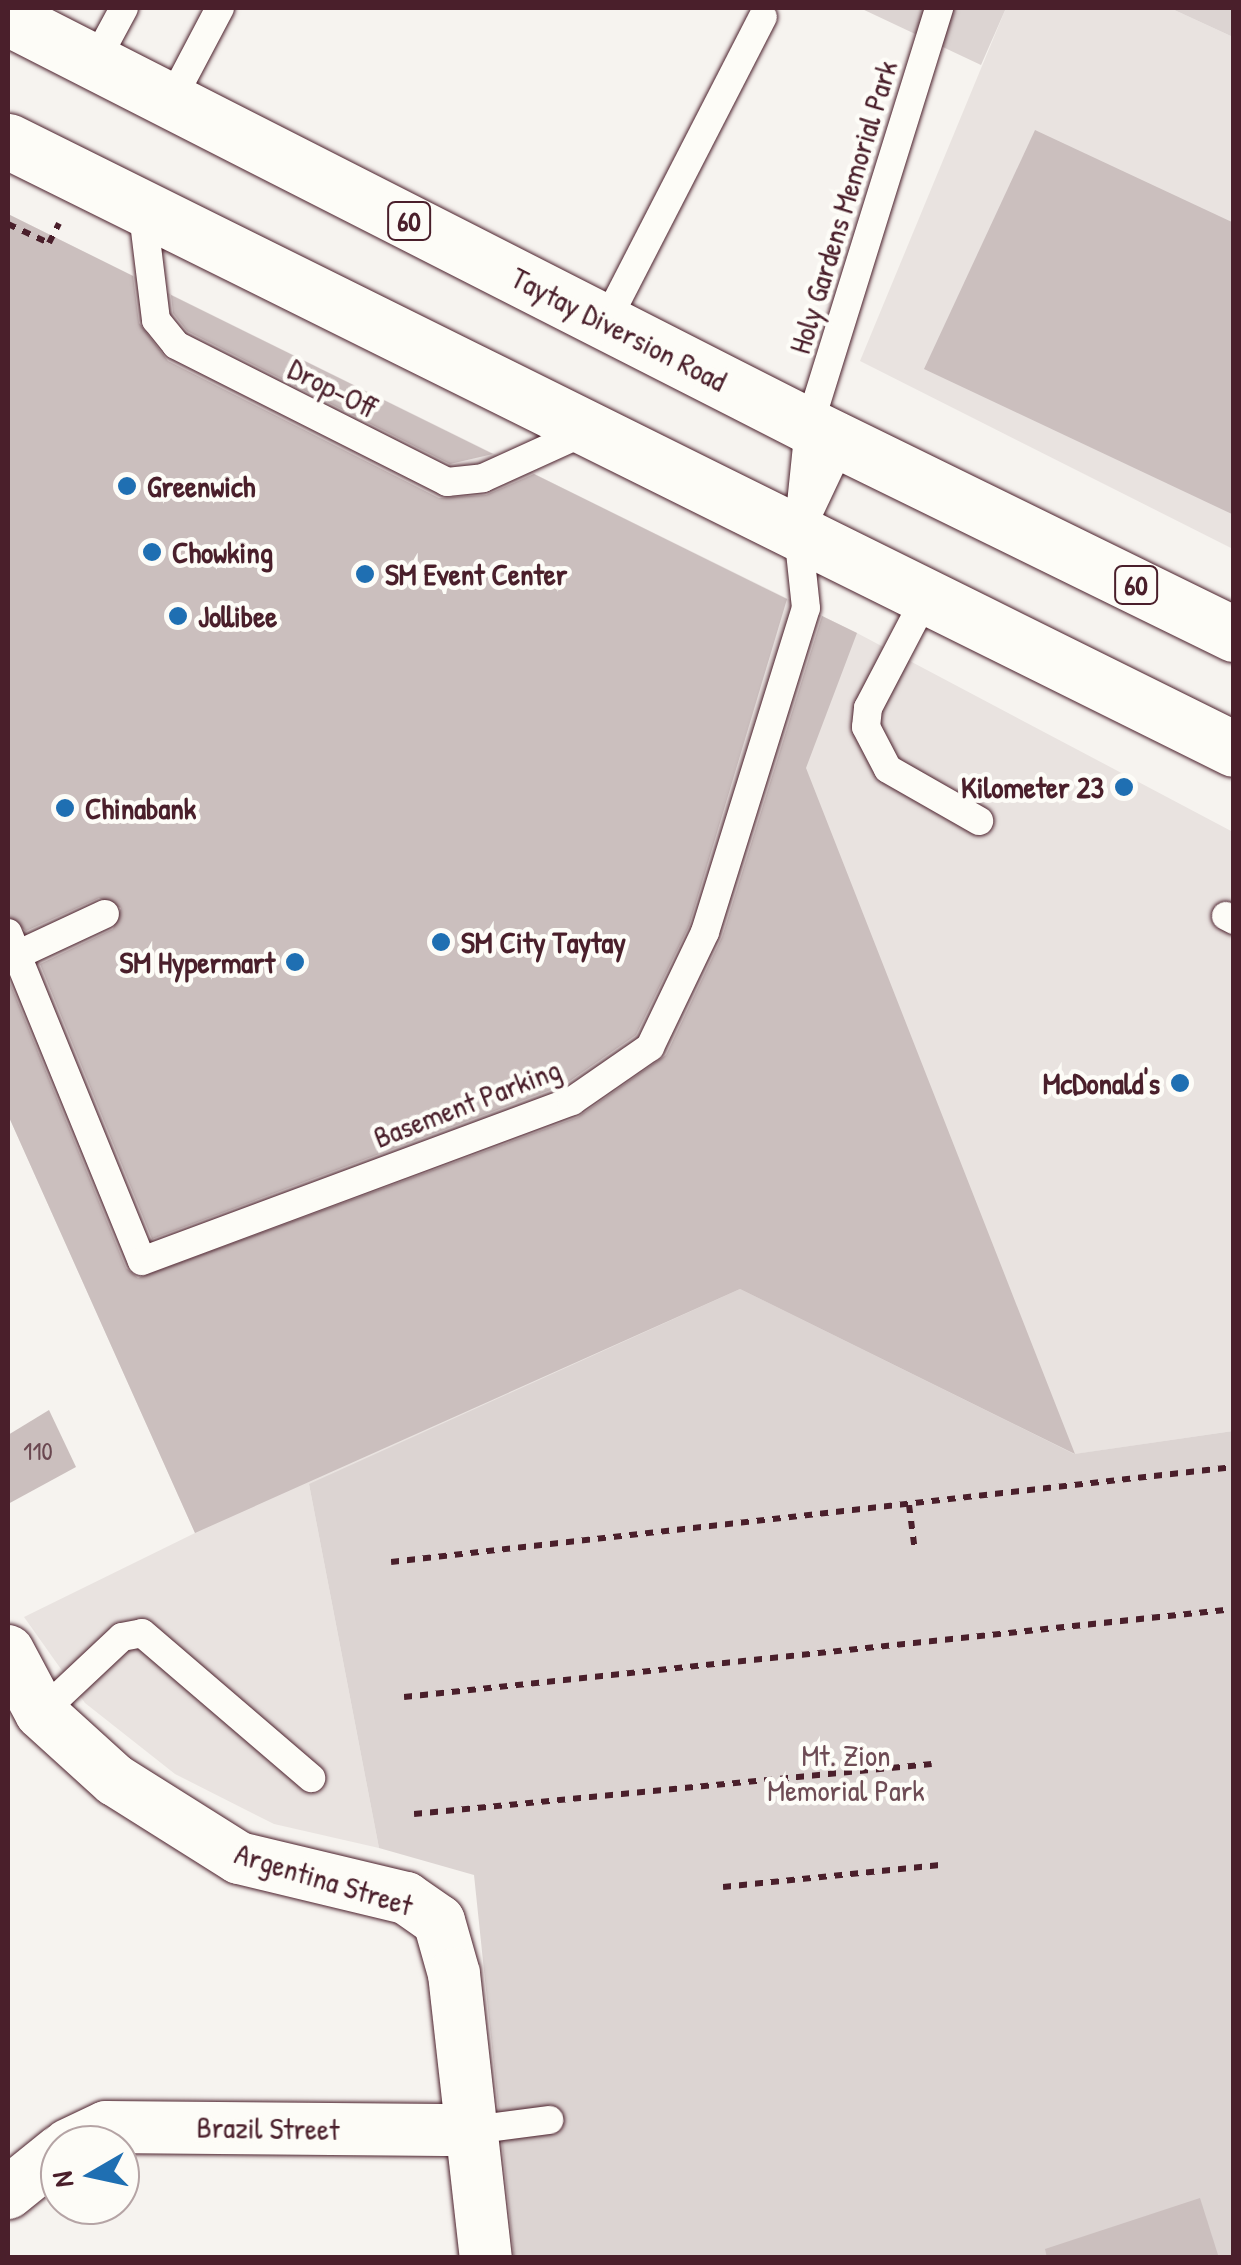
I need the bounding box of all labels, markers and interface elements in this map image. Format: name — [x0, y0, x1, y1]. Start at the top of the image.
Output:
street label: Holy Gardens Memorial Park — [781, 56, 905, 358]
road number: 60 — [386, 198, 432, 244]
street label: Taytay Diversion Road — [505, 259, 733, 399]
street label: Drop-Off — [282, 350, 384, 426]
place label: Greenwich — [147, 468, 255, 504]
marker: Greenwich — [116, 475, 138, 497]
place label: Chowking — [172, 534, 273, 570]
marker: Chowking — [141, 541, 163, 563]
place label: SM Event Center — [385, 556, 567, 592]
road number: 60 — [1114, 562, 1158, 608]
marker: SM Event Center — [354, 563, 376, 585]
place label: Jollibee — [198, 598, 277, 634]
marker: Jollibee — [167, 605, 189, 627]
place label: Kilometer 23 — [961, 769, 1104, 805]
marker: Kilometer 23 — [1113, 776, 1135, 798]
place label: Chinabank — [85, 790, 196, 826]
marker: Chinabank — [54, 797, 76, 819]
place label: SM City Taytay — [461, 924, 626, 960]
marker: SM City Taytay — [430, 931, 452, 953]
place label: SM Hypermart — [119, 944, 275, 980]
marker: SM Hypermart — [284, 951, 306, 973]
street label: Basement Parking — [368, 1051, 566, 1155]
place label: McDonald's — [1043, 1065, 1160, 1101]
marker: McDonald's — [1169, 1072, 1191, 1094]
house number: 110 — [23, 1436, 53, 1466]
park label: Mt. Zion Memorial Park — [767, 1737, 925, 1808]
street label: Argentina Street — [231, 1835, 417, 1923]
street label: Brazil Street — [196, 2109, 340, 2147]
north arrow — [40, 2125, 140, 2225]
text: N — [42, 2169, 82, 2190]

